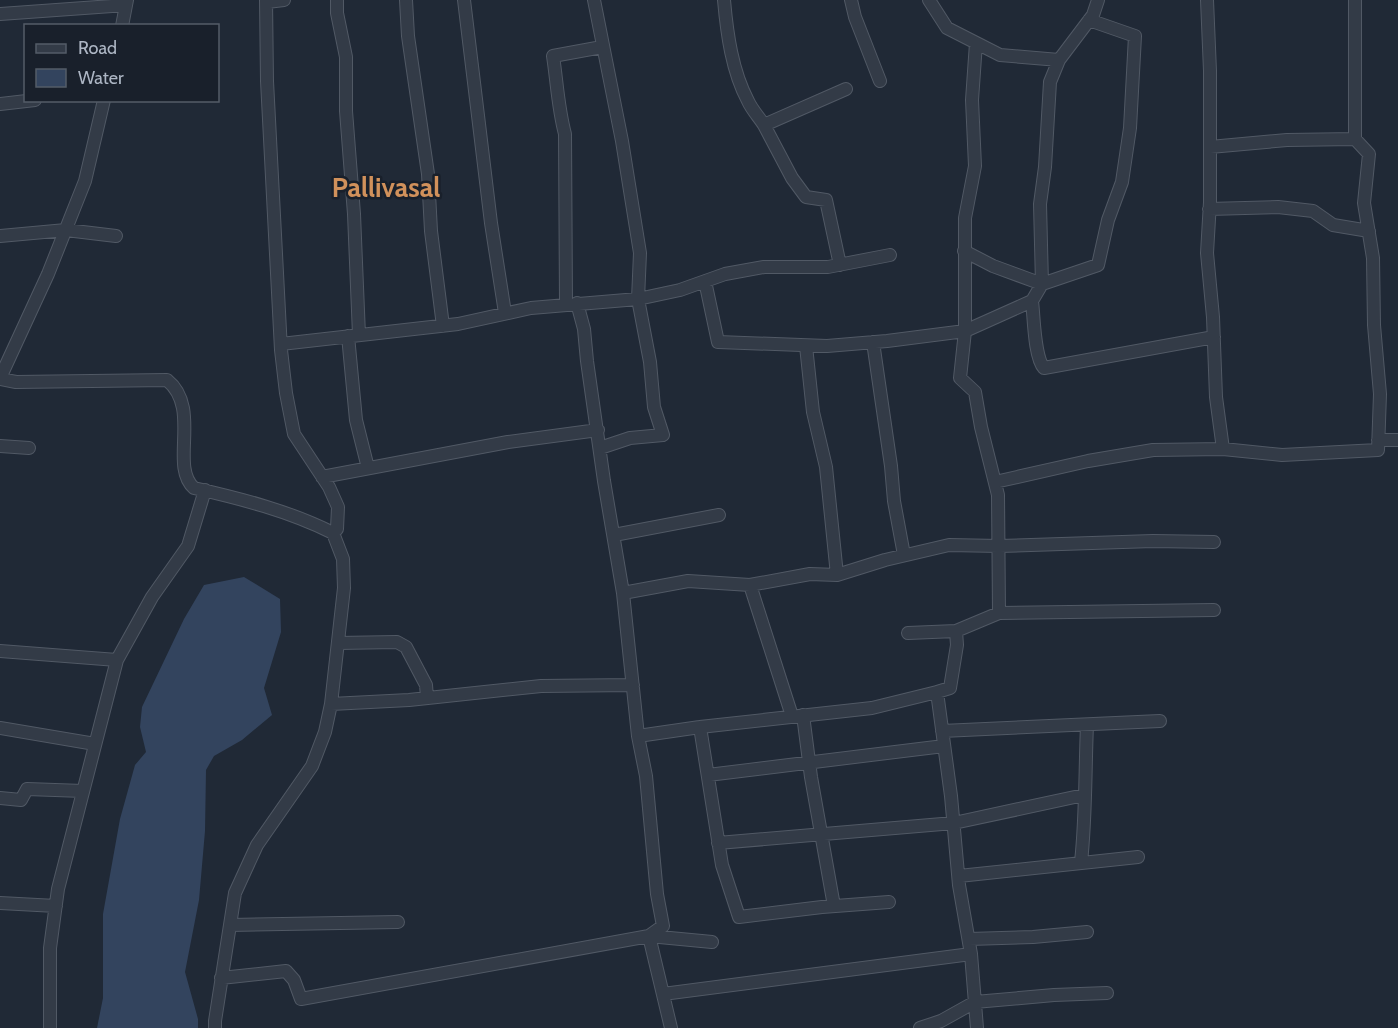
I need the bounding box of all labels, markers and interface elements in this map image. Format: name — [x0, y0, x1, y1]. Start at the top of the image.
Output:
legend — [24, 24, 219, 102]
text: Road — [78, 37, 117, 59]
text: Water — [78, 67, 124, 89]
district label: Pallivasal — [332, 171, 440, 204]

